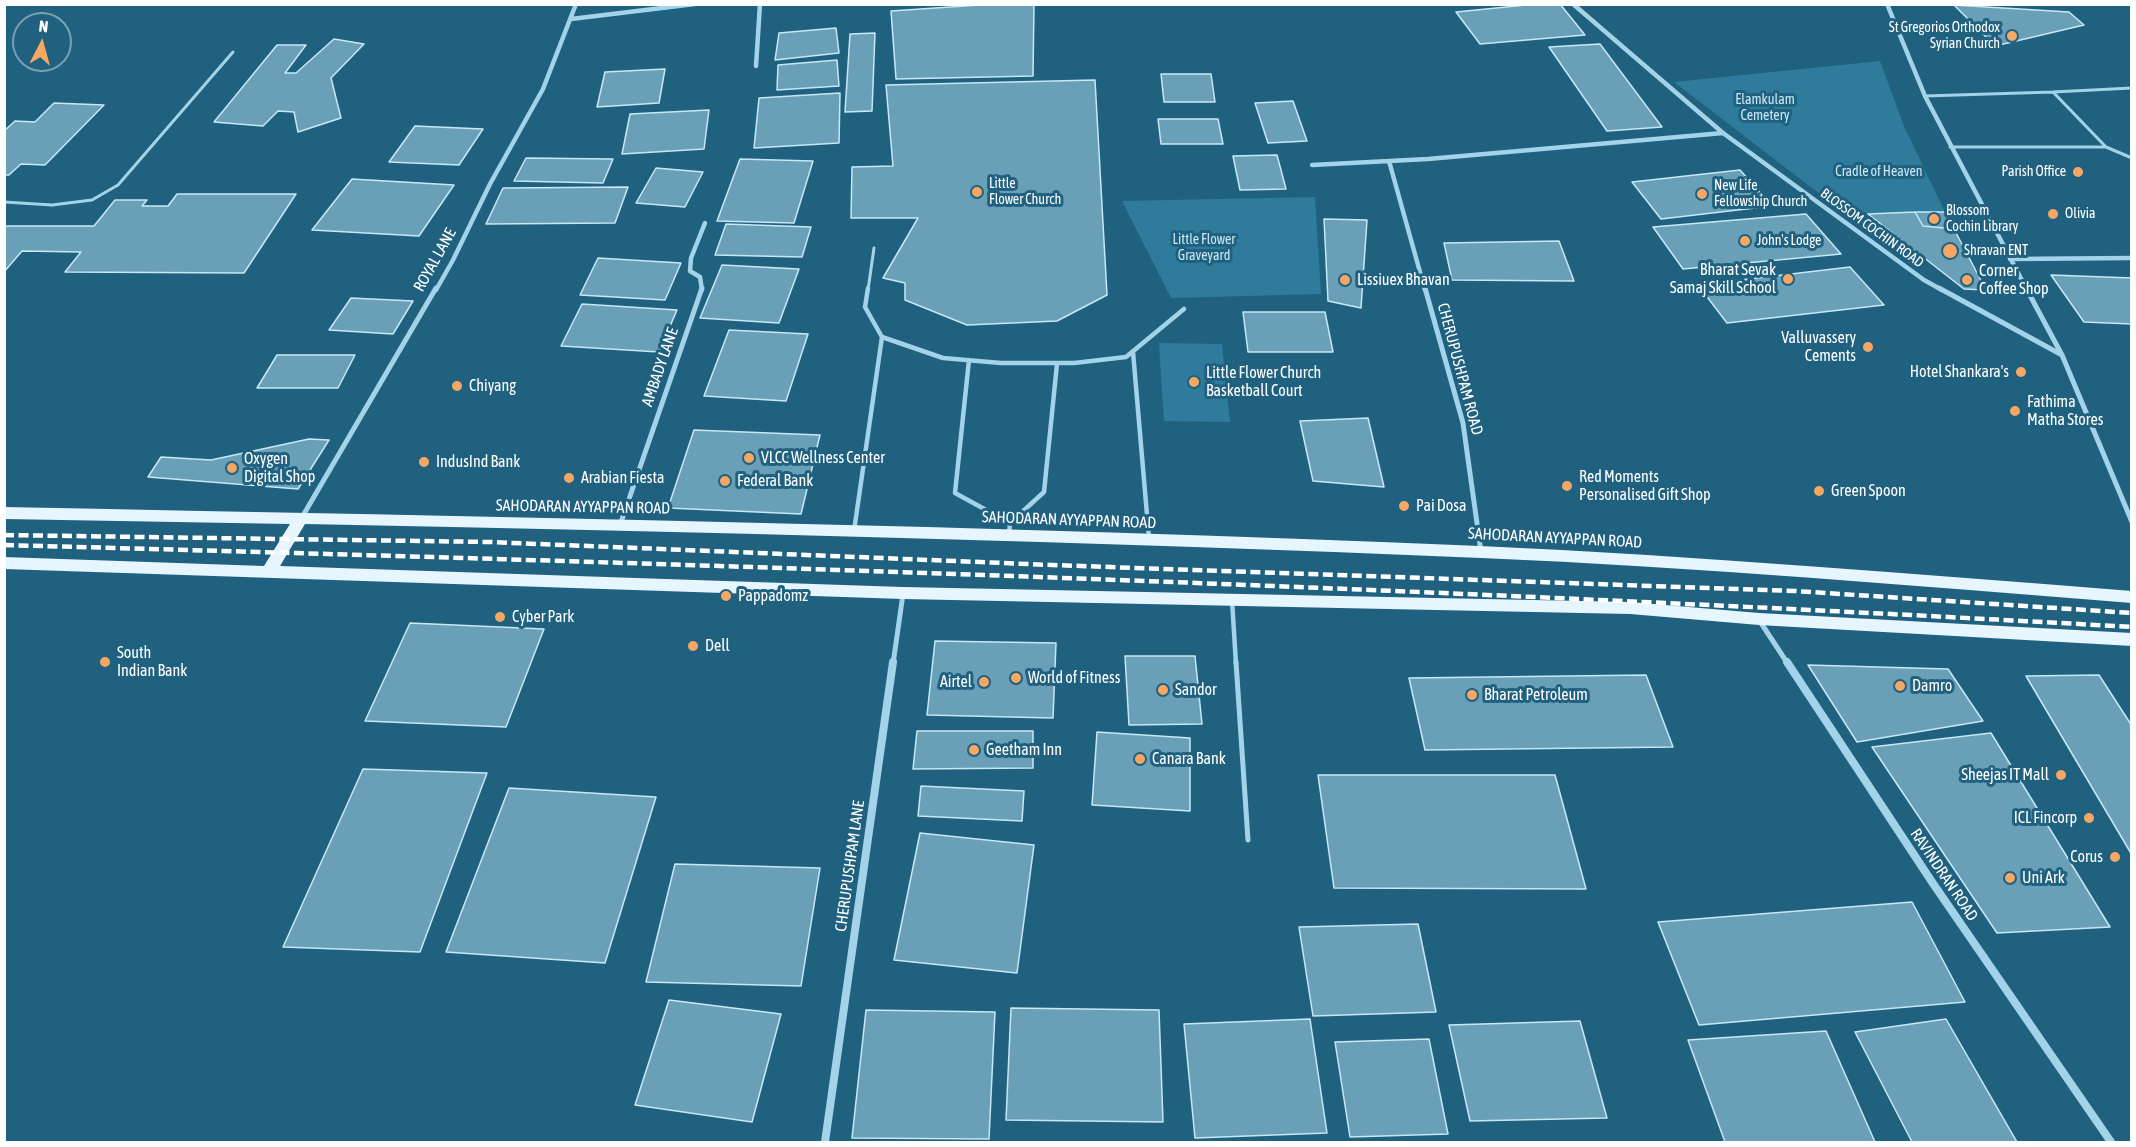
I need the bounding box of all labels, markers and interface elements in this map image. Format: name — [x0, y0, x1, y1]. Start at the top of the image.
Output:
north arrow — [12, 12, 72, 72]
text: N — [38, 17, 49, 36]
place label: St Gregorios Orthodox Syrian Church — [1889, 20, 2000, 52]
marker: St Gregorios Orthodox Syrian Church — [2005, 29, 2019, 43]
park label: Elamkulam Cemetery — [1735, 92, 1795, 124]
park label: Cradle of Heaven — [1835, 164, 1923, 180]
place label: Parish Office — [2001, 164, 2066, 180]
marker: Parish Office — [2071, 165, 2085, 179]
place label: Little Flower Church — [989, 176, 1061, 208]
place label: New Life Fellowship Church — [1714, 178, 1807, 210]
marker: Little Flower Church — [970, 185, 984, 199]
street label: BLOSSOM COCHIN ROAD — [1817, 185, 1927, 271]
marker: New Life Fellowship Church — [1695, 187, 1709, 201]
place label: Blossom Cochin Library — [1946, 203, 2018, 236]
place label: Olivia — [2065, 206, 2096, 222]
marker: Olivia — [2046, 207, 2060, 221]
marker: Blossom Cochin Library — [1927, 212, 1941, 226]
street label: ROYAL LANE — [410, 225, 460, 295]
park label: Little Flower Graveyard — [1173, 232, 1235, 264]
place label: John's Lodge — [1757, 233, 1821, 249]
marker: John's Lodge — [1738, 234, 1752, 248]
marker: Shravan ENT — [1941, 242, 1959, 260]
place label: Shravan ENT — [1964, 243, 2028, 259]
place label: Bharat Sevak Samaj Skill School — [1670, 260, 1776, 298]
place label: Corner Coffee Shop — [1979, 261, 2049, 299]
place label: Lissiuex Bhavan — [1357, 270, 1450, 290]
marker: Bharat Sevak Samaj Skill School — [1781, 272, 1795, 286]
marker: Lissiuex Bhavan — [1338, 273, 1352, 287]
marker: Corner Coffee Shop — [1960, 273, 1974, 287]
street label: CHERUPUSHPAM ROAD — [1433, 301, 1487, 437]
street label: AMBADY LANE — [638, 325, 682, 409]
place label: Valluvassery Cements — [1781, 328, 1856, 366]
marker: Valluvassery Cements — [1861, 340, 1875, 354]
place label: Hotel Shankara's — [1910, 362, 2009, 382]
place label: Little Flower Church Basketball Court — [1206, 363, 1321, 401]
marker: Hotel Shankara's — [2014, 365, 2028, 379]
marker: Little Flower Church Basketball Court — [1187, 375, 1201, 389]
place label: Chiyang — [469, 376, 516, 396]
marker: Chiyang — [450, 379, 464, 393]
place label: Fathima Matha Stores — [2027, 392, 2103, 430]
marker: Fathima Matha Stores — [2008, 404, 2022, 418]
place label: VLCC Wellness Center — [761, 448, 885, 468]
place label: Oxygen Digital Shop — [244, 449, 315, 487]
marker: VLCC Wellness Center — [742, 451, 756, 465]
place label: IndusInd Bank — [436, 452, 520, 472]
marker: IndusInd Bank — [417, 455, 431, 469]
marker: Oxygen Digital Shop — [225, 461, 239, 475]
place label: Red Moments Personalised Gift Shop — [1579, 467, 1711, 505]
place label: Arabian Fiesta — [581, 468, 664, 488]
marker: Arabian Fiesta — [562, 471, 576, 485]
place label: Federal Bank — [737, 471, 813, 491]
marker: Federal Bank — [718, 474, 732, 488]
marker: Red Moments Personalised Gift Shop — [1560, 479, 1574, 493]
place label: Green Spoon — [1831, 481, 1906, 501]
marker: Green Spoon — [1812, 484, 1826, 498]
street label: SAHODARAN AYYAPPAN ROAD — [496, 496, 670, 518]
place label: Pai Dosa — [1416, 496, 1466, 516]
marker: Pai Dosa — [1397, 499, 1411, 513]
street label: SAHODARAN AYYAPPAN ROAD — [982, 507, 1156, 533]
street label: SAHODARAN AYYAPPAN ROAD — [1467, 524, 1643, 552]
place label: Pappadomz — [738, 586, 808, 606]
marker: Pappadomz — [719, 589, 733, 603]
place label: Cyber Park — [512, 607, 574, 627]
marker: Cyber Park — [493, 610, 507, 624]
place label: Dell — [705, 636, 730, 656]
marker: Dell — [686, 639, 700, 653]
place label: South Indian Bank — [117, 643, 187, 681]
marker: South Indian Bank — [98, 655, 112, 669]
place label: World of Fitness — [1028, 668, 1120, 688]
marker: World of Fitness — [1009, 671, 1023, 685]
place label: Airtel — [940, 672, 972, 692]
marker: Airtel — [977, 675, 991, 689]
place label: Damro — [1912, 676, 1952, 696]
marker: Damro — [1893, 679, 1907, 693]
place label: Sandor — [1175, 680, 1217, 700]
marker: Sandor — [1156, 683, 1170, 697]
place label: Bharat Petroleum — [1484, 685, 1588, 705]
marker: Bharat Petroleum — [1465, 688, 1479, 702]
place label: Geetham Inn — [986, 740, 1062, 760]
marker: Geetham Inn — [967, 743, 981, 757]
place label: Canara Bank — [1152, 749, 1226, 769]
marker: Canara Bank — [1133, 752, 1147, 766]
place label: Sheejas IT Mall — [1961, 765, 2049, 785]
marker: Sheejas IT Mall — [2054, 768, 2068, 782]
street label: CHERUPUSHPAM LANE — [831, 799, 869, 933]
place label: ICL Fincorp — [2014, 808, 2077, 828]
marker: ICL Fincorp — [2082, 811, 2096, 825]
street label: RAVINDRAN ROAD — [1906, 825, 1982, 925]
place label: Corus — [2070, 847, 2103, 867]
marker: Corus — [2108, 850, 2122, 864]
place label: Uni Ark — [2022, 868, 2065, 888]
marker: Uni Ark — [2003, 871, 2017, 885]

